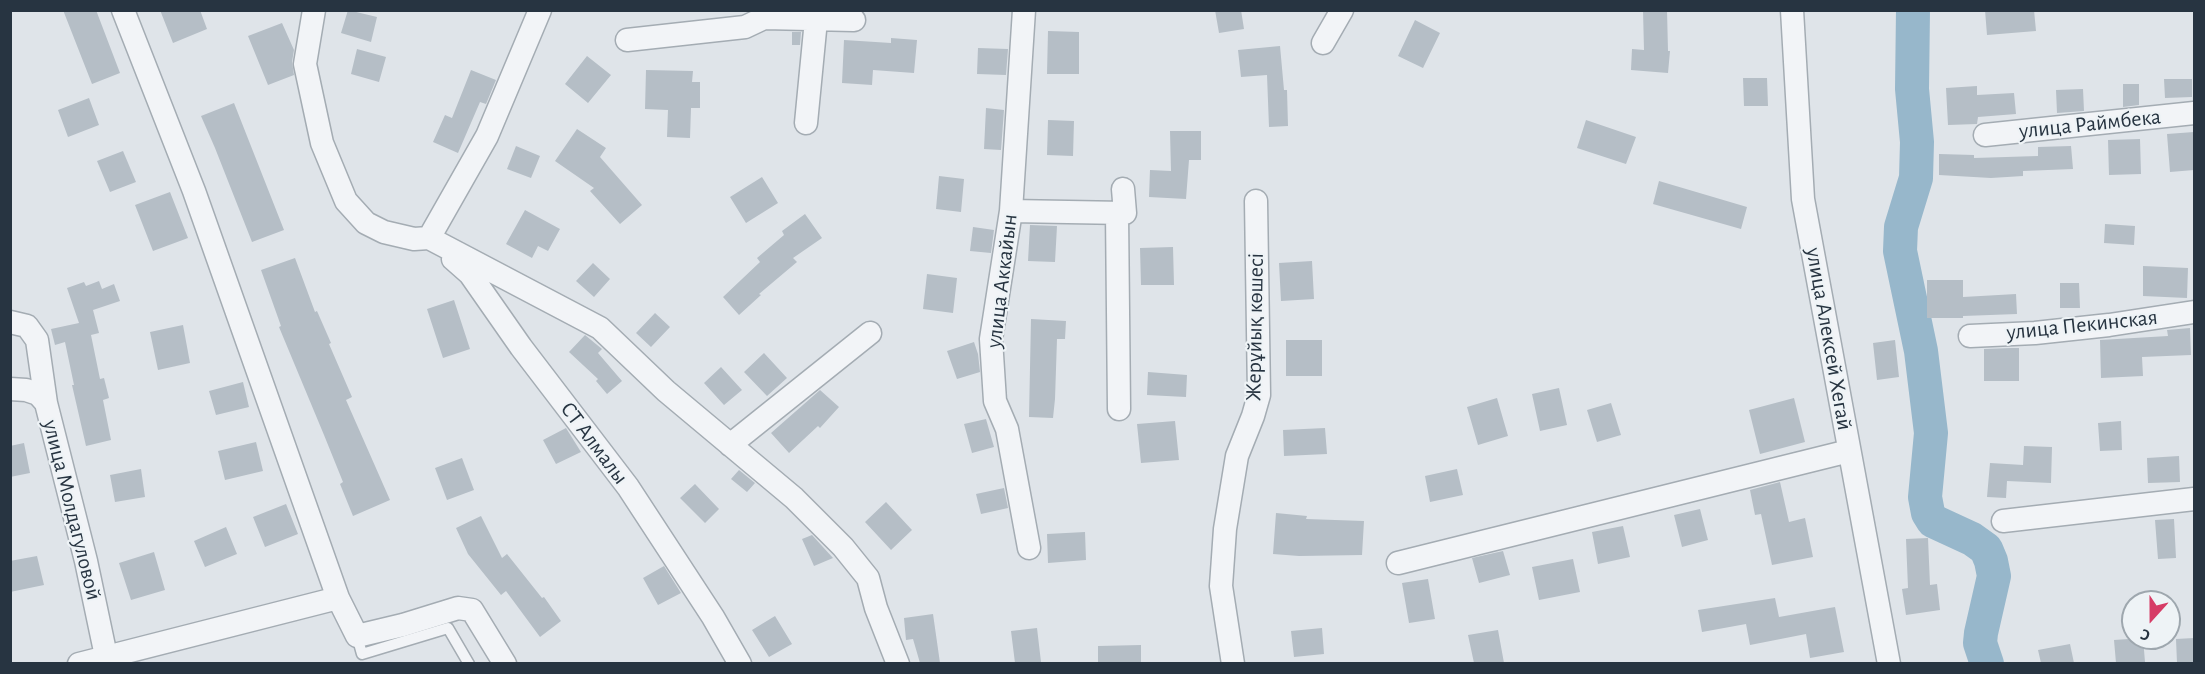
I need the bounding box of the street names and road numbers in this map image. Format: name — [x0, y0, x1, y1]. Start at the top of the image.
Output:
street label: улица Раймбека — [2018, 103, 2162, 145]
street label: улица Аккайын — [981, 212, 1023, 350]
street label: улица Алексей Хегай — [1800, 246, 1858, 432]
street label: Жерұйық көшесі — [1241, 253, 1269, 401]
street label: улица Пекинская — [2005, 304, 2159, 346]
street label: СТ Алмалы — [554, 396, 634, 490]
street label: улица Молдагуловой — [37, 417, 107, 603]

